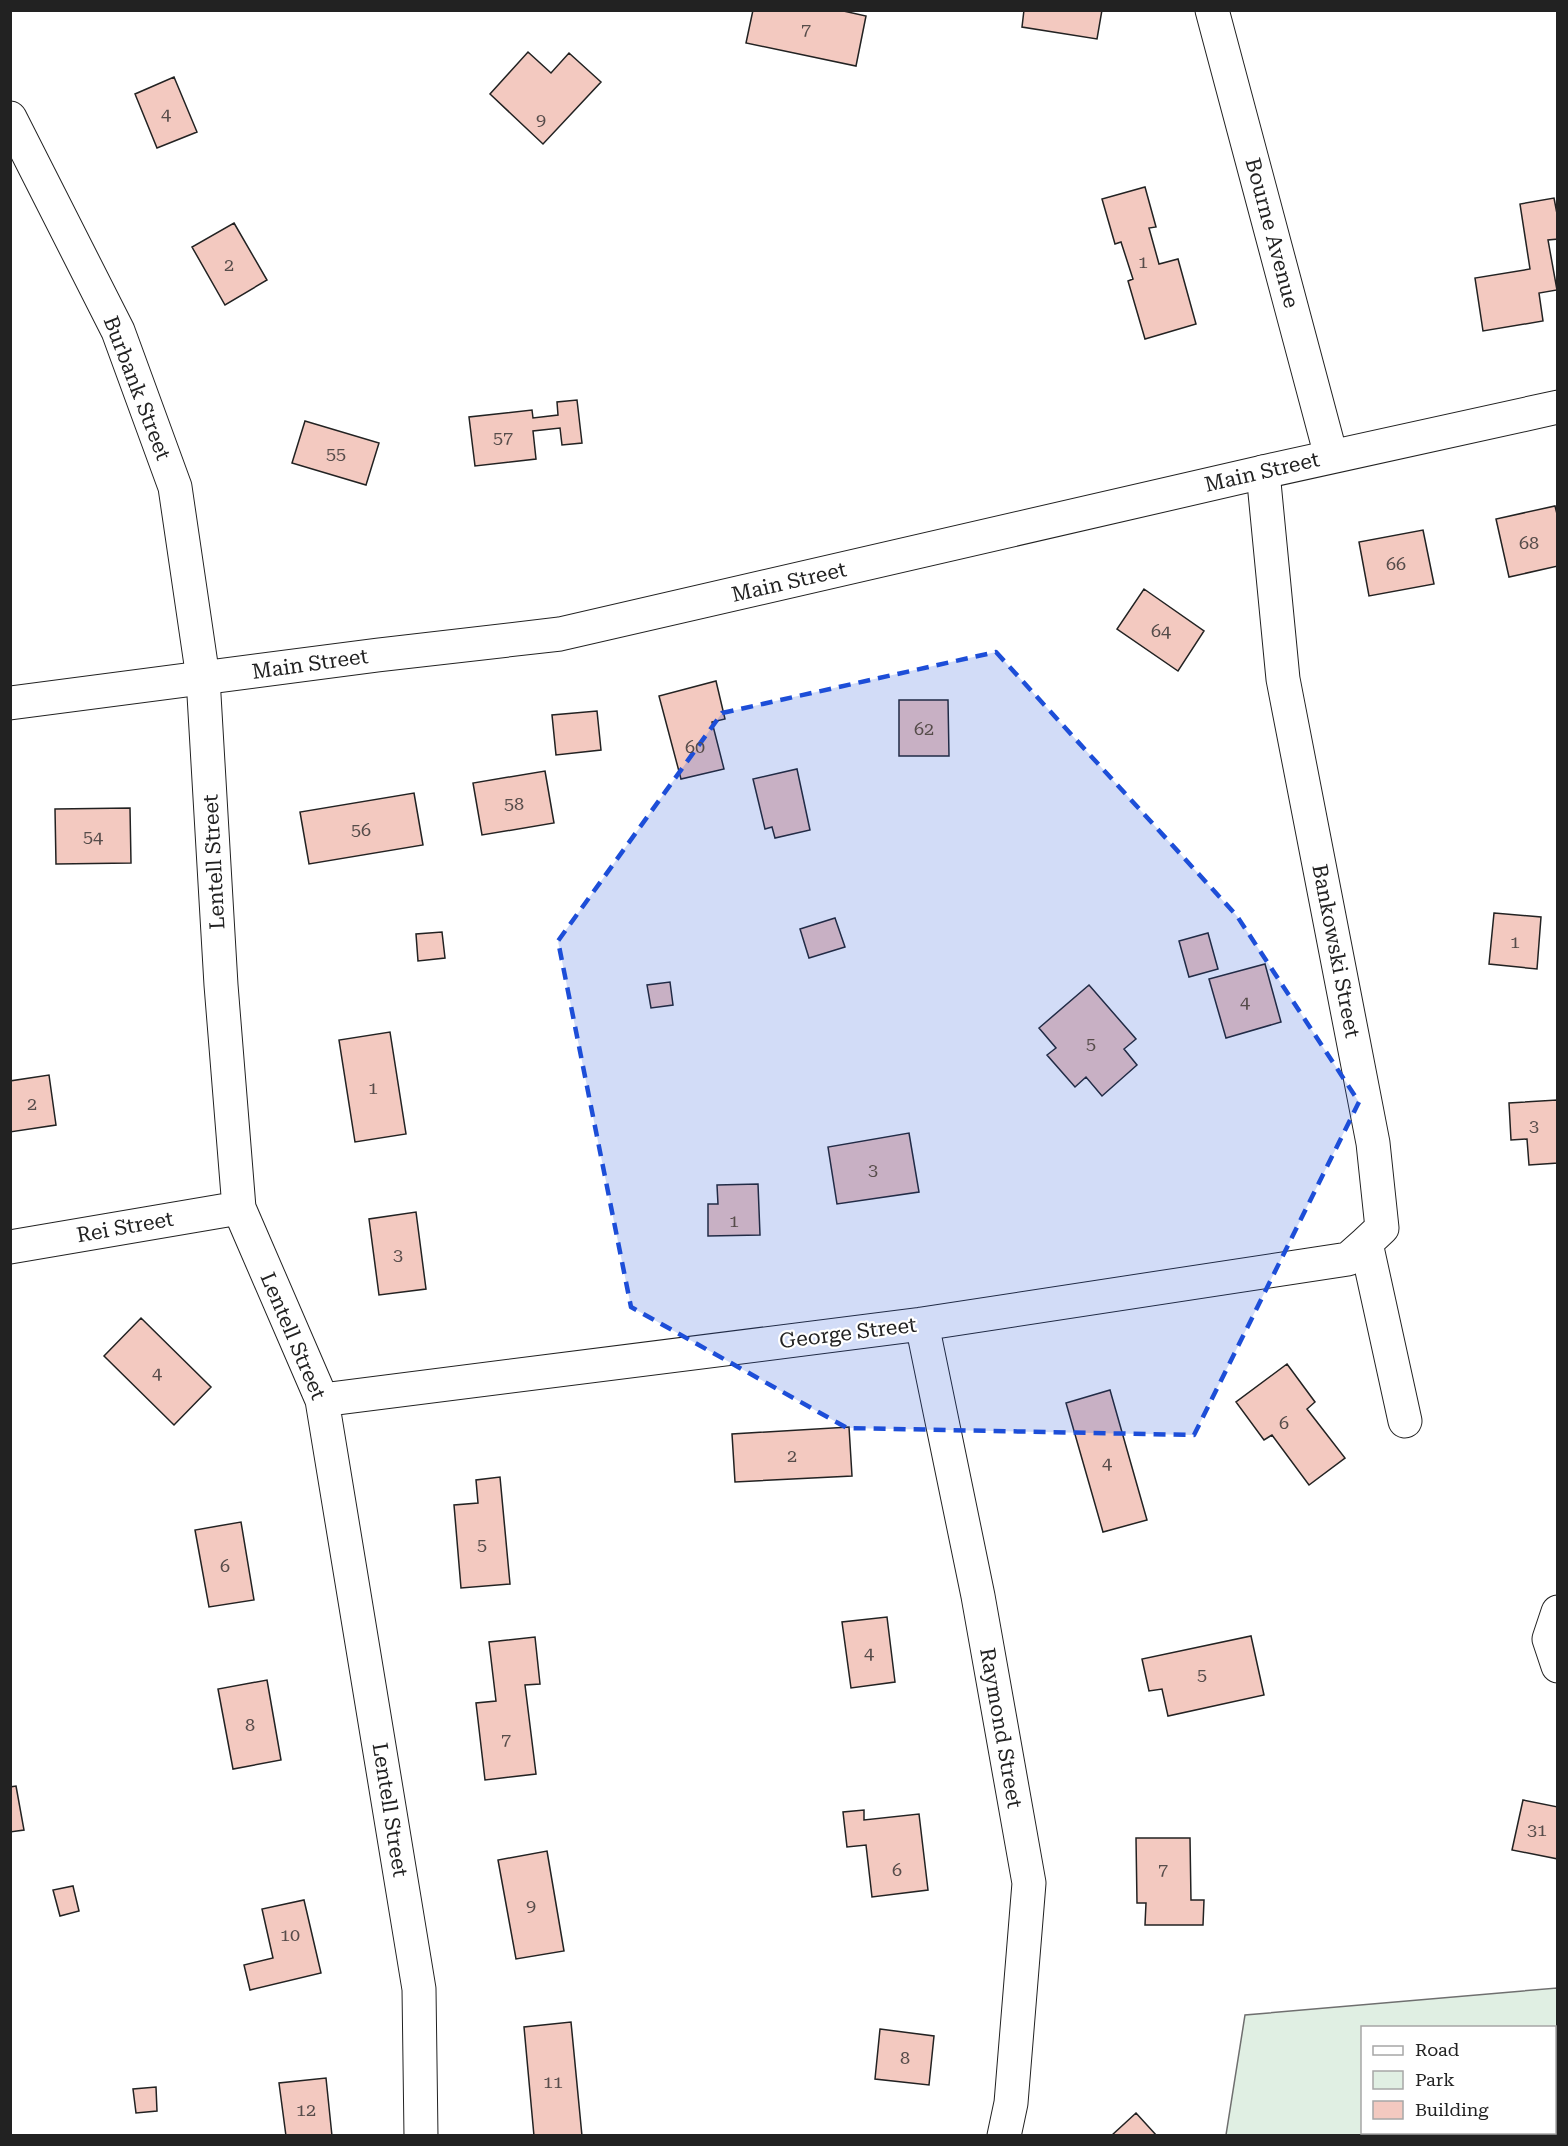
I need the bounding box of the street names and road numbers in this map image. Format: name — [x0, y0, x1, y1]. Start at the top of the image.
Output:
street label: Bourne Avenue — [1240, 155, 1304, 311]
street label: Burbank Street — [98, 313, 176, 464]
street label: Main Street — [1202, 447, 1322, 497]
street label: Main Street — [729, 557, 849, 607]
street label: Main Street — [250, 644, 370, 684]
street label: Lentell Street — [198, 793, 230, 930]
street label: Bankowski Street — [1307, 862, 1365, 1040]
street label: Rei Street — [75, 1207, 176, 1247]
street label: Lentell Street — [255, 1269, 331, 1403]
street label: George Street — [778, 1313, 918, 1353]
street label: Raymond Street — [975, 1646, 1027, 1810]
street label: Lentell Street — [368, 1741, 412, 1879]

